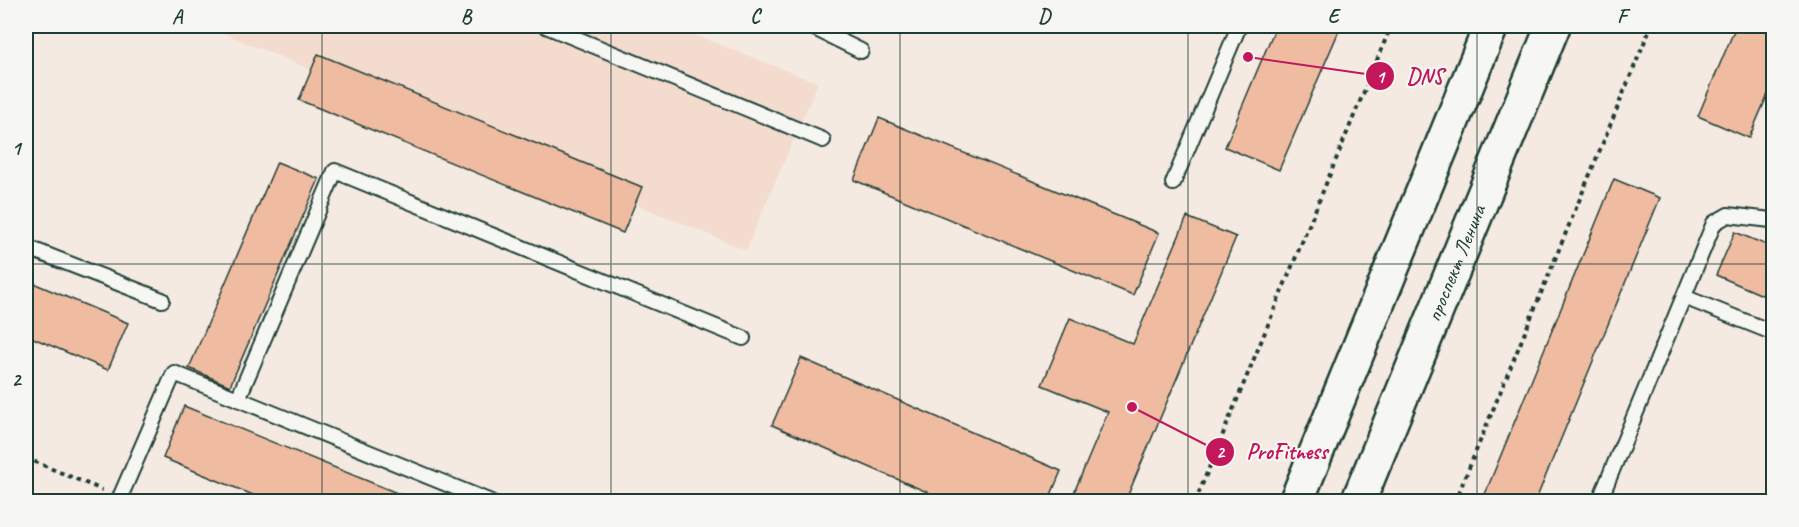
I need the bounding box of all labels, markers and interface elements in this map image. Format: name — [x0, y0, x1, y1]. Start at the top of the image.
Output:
text: A — [172, 4, 184, 29]
text: B — [461, 4, 473, 29]
text: C — [750, 4, 762, 29]
text: D — [1038, 4, 1052, 29]
text: E — [1328, 4, 1342, 29]
text: F — [1617, 4, 1631, 29]
callout: DNS — [1365, 56, 1455, 96]
text: DNS — [1407, 63, 1447, 91]
text: 1 — [1376, 66, 1386, 88]
text: 1 — [12, 136, 23, 161]
street label: проспект Ленина — [1420, 200, 1492, 325]
text: 2 — [12, 367, 23, 392]
callout: ProFitness — [1205, 432, 1340, 472]
text: ProFitness — [1246, 438, 1330, 466]
text: 2 — [1216, 441, 1226, 463]

